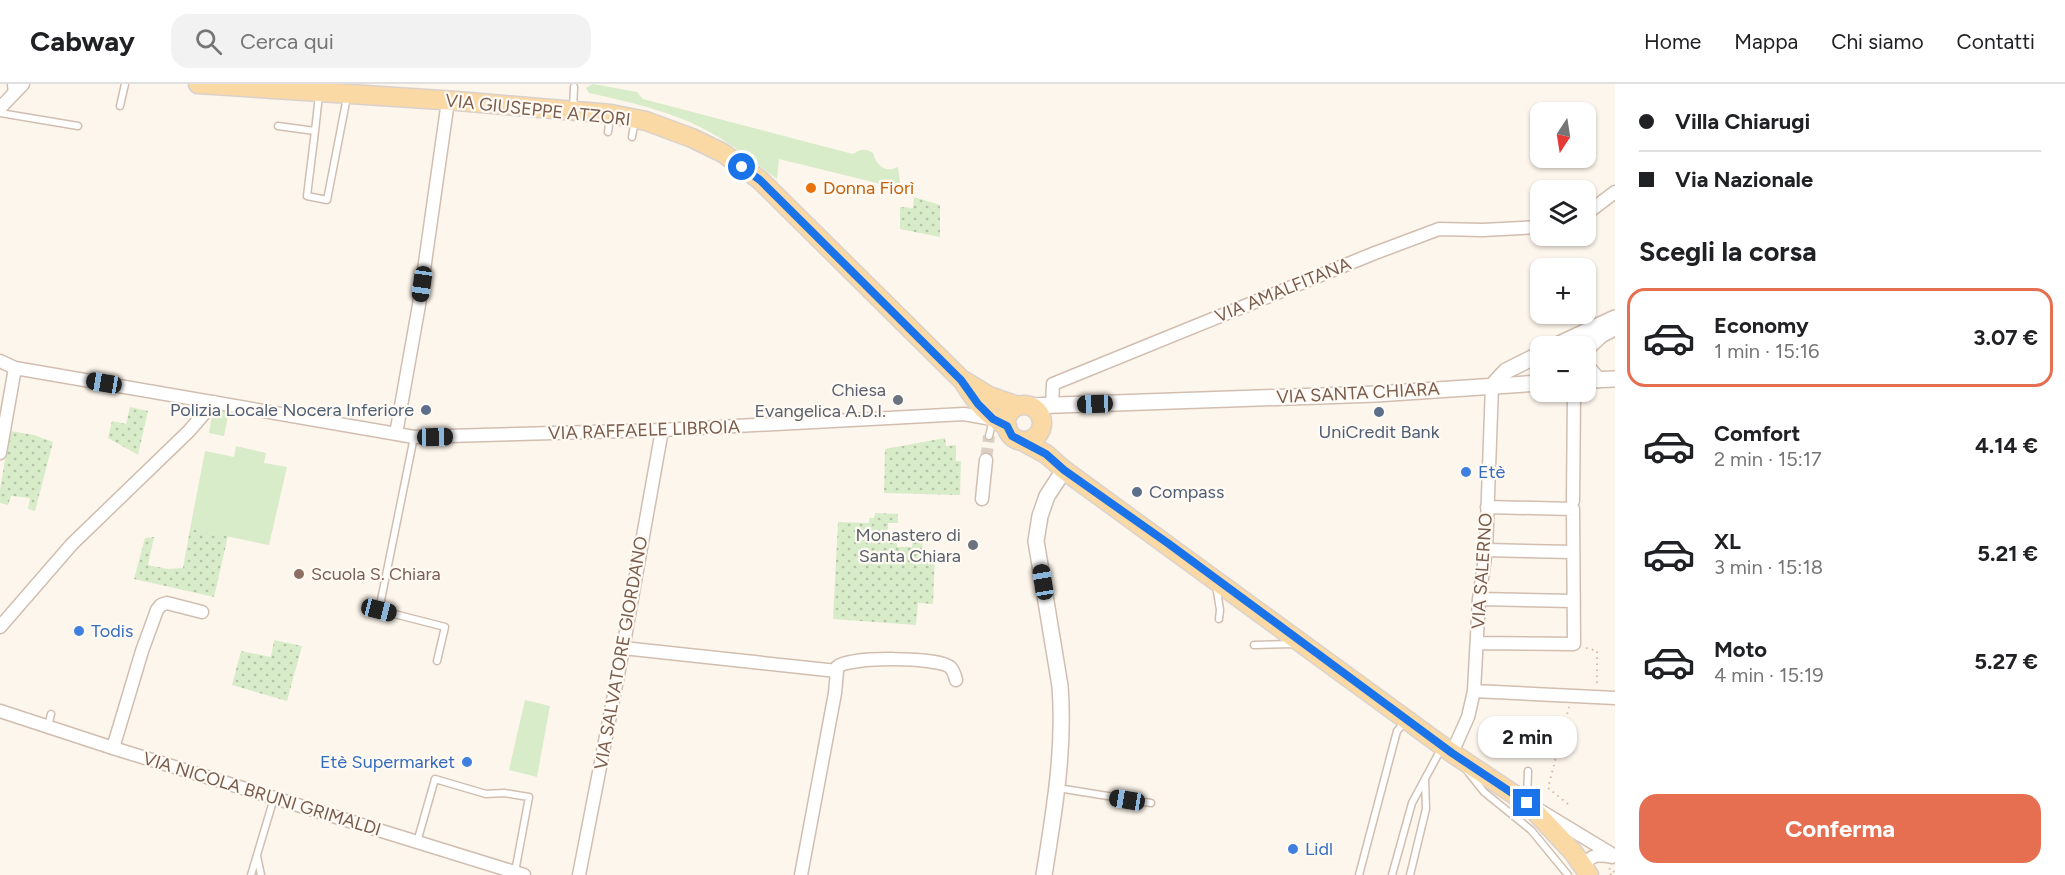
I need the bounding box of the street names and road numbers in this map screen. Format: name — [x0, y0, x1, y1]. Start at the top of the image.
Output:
street label: VIA GIUSEPPE ATZORI — [444, 89, 632, 131]
street label: VIA AMALFITANA — [1212, 253, 1354, 327]
street label: VIA SANTA CHIARA — [1276, 378, 1440, 408]
street label: VIA RAFFAELE LIBROIA — [548, 416, 740, 444]
street label: VIA SALERNO — [1467, 512, 1497, 630]
street label: VIA SALVATORE GIORDANO — [590, 535, 652, 771]
street label: VIA NICOLA BRUNI GRIMALDI — [140, 747, 384, 841]

